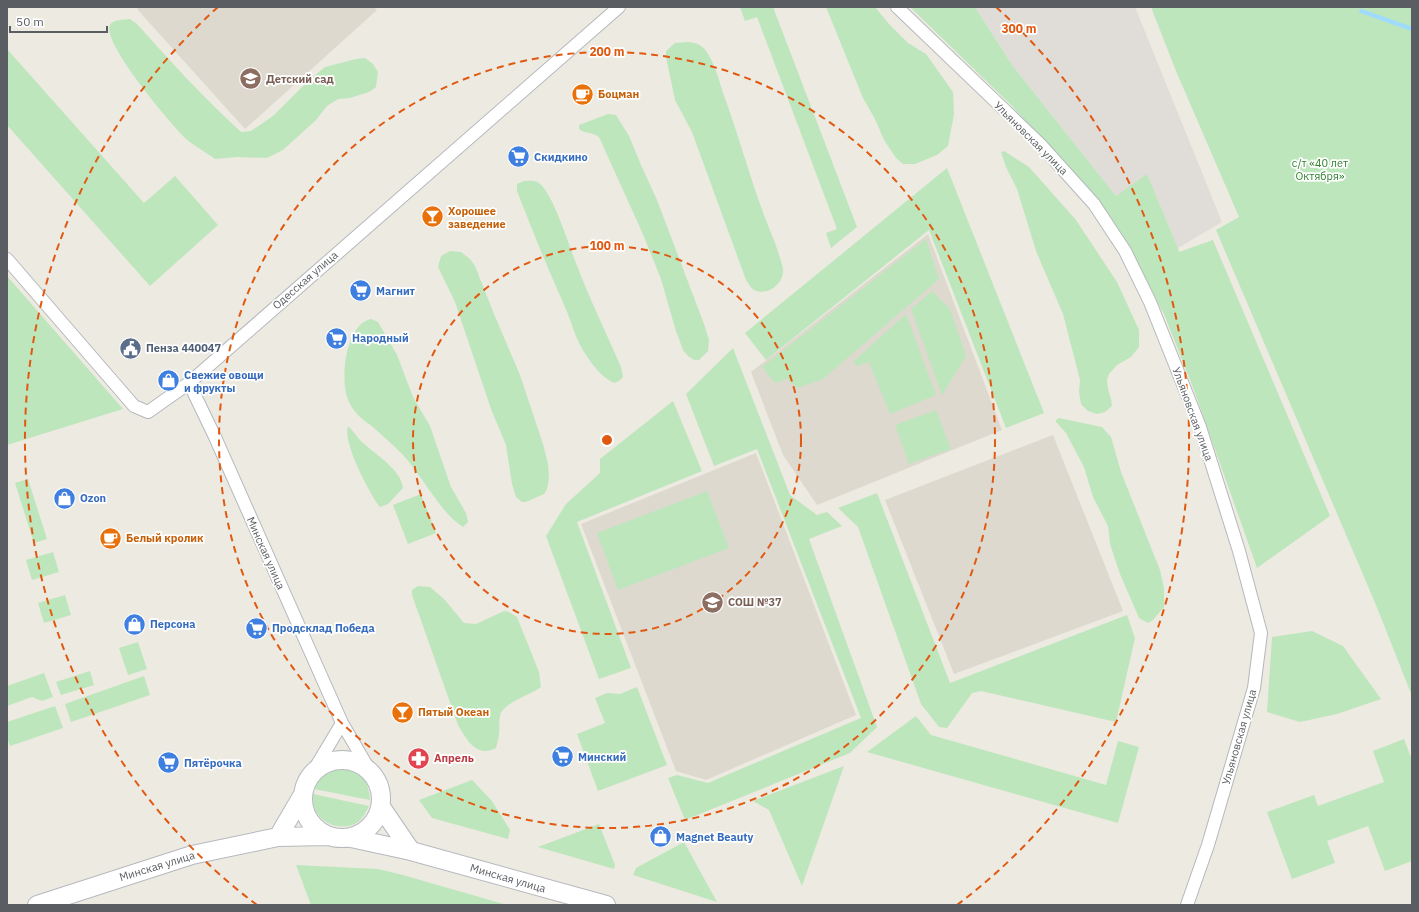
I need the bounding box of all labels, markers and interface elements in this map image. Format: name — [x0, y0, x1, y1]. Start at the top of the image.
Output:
scale bar — [10, 8, 107, 34]
text: 50 m — [16, 14, 44, 29]
text: 300 m — [1001, 21, 1037, 36]
text: 200 m — [589, 44, 625, 59]
school or university icon: Детский сад — [237, 66, 263, 92]
place label: Детский сад — [266, 72, 335, 86]
cafe icon: Боцман — [570, 81, 596, 107]
place label: Боцман — [598, 87, 639, 101]
street label: Ульяновская улица — [991, 98, 1071, 178]
supermarket icon: Скидкино — [506, 144, 532, 170]
place label: Скидкино — [534, 150, 588, 164]
park label: с/т «40 лет Октября» — [1292, 156, 1348, 183]
bar icon: Хорошее заведение — [419, 204, 445, 230]
place label: Хорошее заведение — [448, 204, 506, 231]
text: 100 m — [589, 238, 625, 253]
street label: Одесская улица — [269, 248, 341, 312]
supermarket icon: Магнит — [348, 278, 374, 304]
place label: Магнит — [376, 284, 416, 298]
supermarket icon: Народный — [323, 325, 349, 351]
place label: Народный — [352, 331, 409, 345]
public building icon: Пенза 440047 — [117, 335, 143, 361]
place label: Пенза 440047 — [146, 341, 221, 355]
street label: Ульяновская улица — [1170, 365, 1217, 463]
shop icon: Свежие овощи и фрукты — [155, 368, 181, 394]
place label: Свежие овощи и фрукты — [184, 368, 264, 395]
centre of rings — [600, 433, 614, 447]
shop icon: Ozon — [51, 485, 77, 511]
place label: Ozon — [80, 491, 106, 505]
street label: Минская улица — [244, 514, 288, 592]
cafe icon: Белый кролик — [97, 525, 123, 551]
place label: Белый кролик — [126, 531, 204, 545]
school or university icon: СОШ №37 — [699, 589, 725, 615]
place label: СОШ №37 — [728, 595, 782, 609]
shop icon: Персона — [121, 611, 147, 637]
supermarket icon: Продсклад Победа — [244, 615, 270, 641]
place label: Персона — [150, 617, 196, 631]
place label: Продсклад Победа — [272, 621, 375, 635]
street label: Ульяновская улица — [1219, 687, 1259, 786]
bar icon: Пятый Океан — [389, 699, 415, 725]
place label: Пятый Океан — [418, 705, 489, 719]
supermarket icon: Минский — [549, 744, 575, 770]
pharmacy icon: Апрель — [405, 745, 431, 771]
supermarket icon: Пятёрочка — [155, 750, 181, 776]
place label: Минский — [578, 750, 626, 764]
place label: Апрель — [434, 751, 474, 765]
place label: Пятёрочка — [184, 756, 242, 770]
shop icon: Magnet Beauty — [648, 824, 674, 850]
place label: Magnet Beauty — [676, 830, 753, 844]
street label: Минская улица — [118, 848, 197, 884]
street label: Минская улица — [468, 860, 548, 896]

